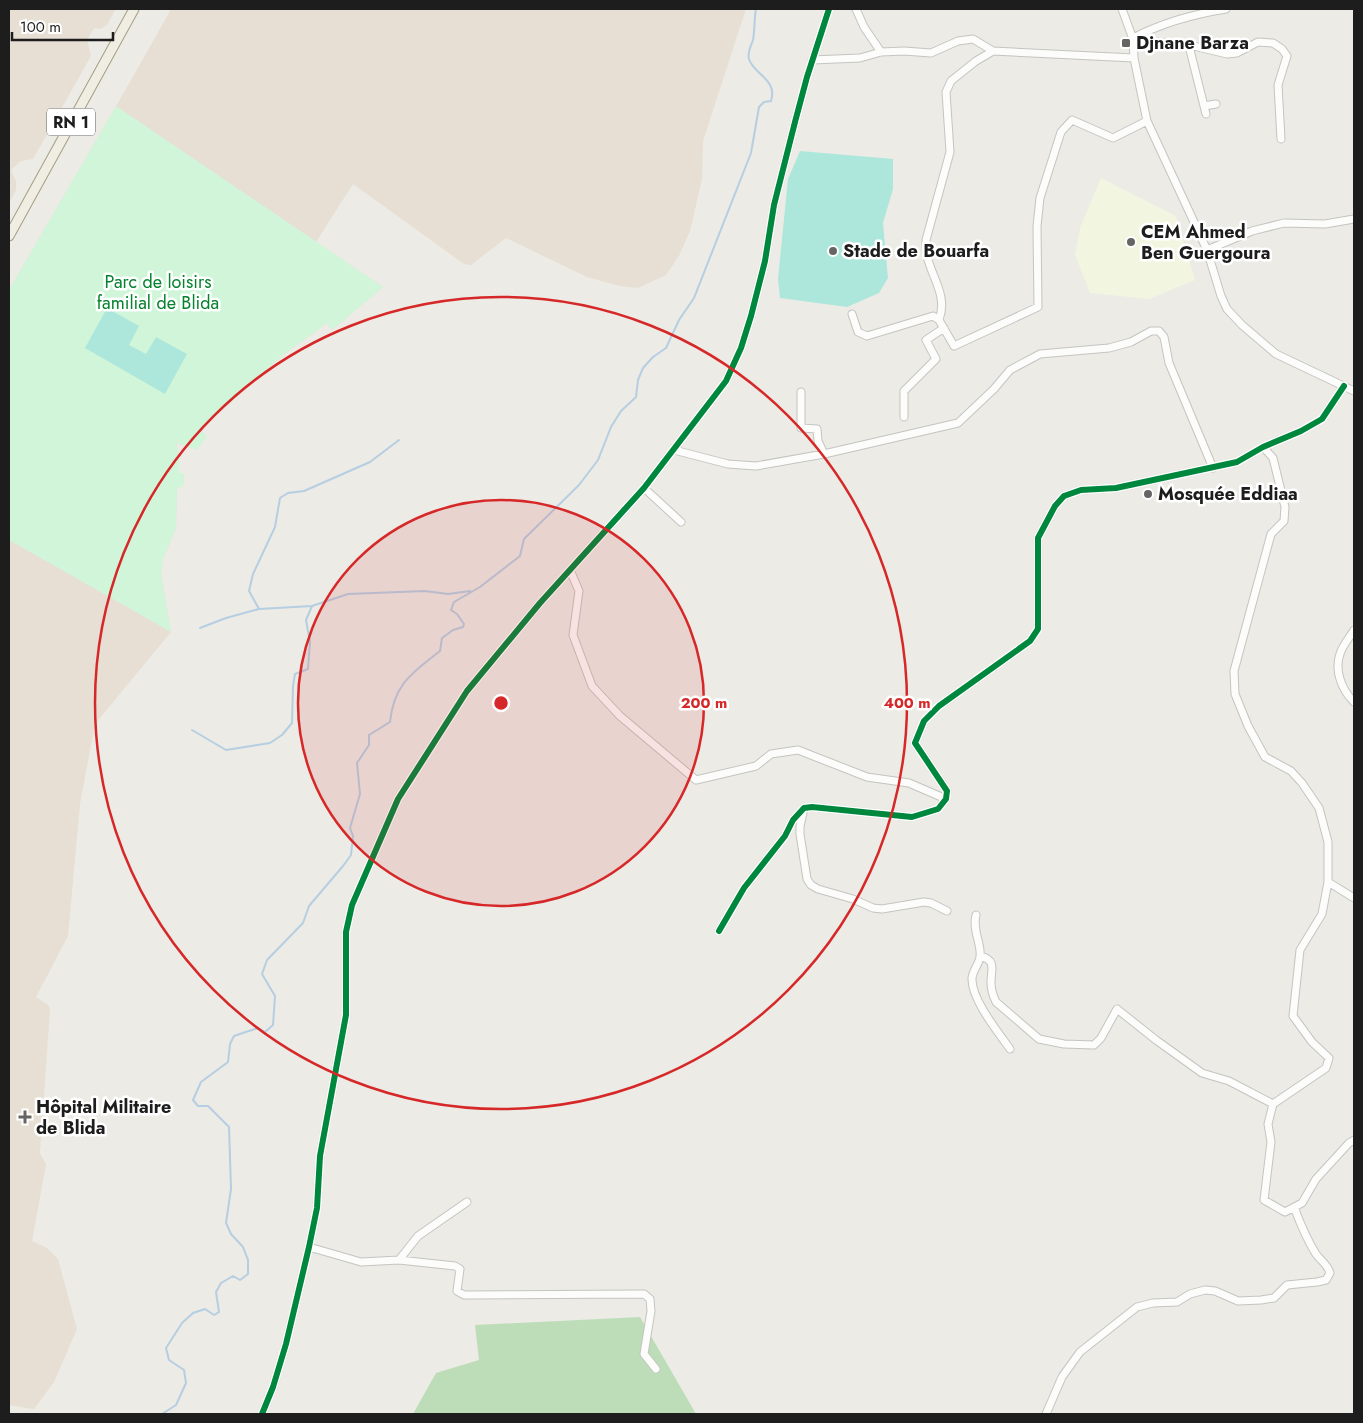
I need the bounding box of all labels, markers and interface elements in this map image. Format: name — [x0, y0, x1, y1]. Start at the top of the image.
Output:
scale bar — [12, 10, 114, 42]
text: 100 m — [20, 16, 61, 38]
place label: Djnane Barza — [1136, 30, 1249, 56]
marker: Djnane Barza — [1120, 37, 1132, 49]
road number: RN 1 — [47, 108, 95, 136]
place label: CEM Ahmed Ben Guergoura — [1141, 219, 1271, 266]
marker: CEM Ahmed Ben Guergoura — [1125, 236, 1137, 248]
place label: Stade de Bouarfa — [843, 238, 989, 264]
marker: Stade de Bouarfa — [827, 245, 839, 257]
park label: Parc de loisirs familial de Blida — [97, 269, 219, 316]
place label: Mosquée Eddiaa — [1158, 481, 1298, 507]
marker: Mosquée Eddiaa — [1142, 488, 1154, 500]
text: 200 m — [681, 692, 727, 714]
text: 400 m — [883, 692, 931, 714]
centre of rings — [492, 694, 510, 712]
place label: Hôpital Militaire de Blida — [36, 1094, 171, 1141]
marker: Hôpital Militaire de Blida — [18, 1110, 32, 1124]

